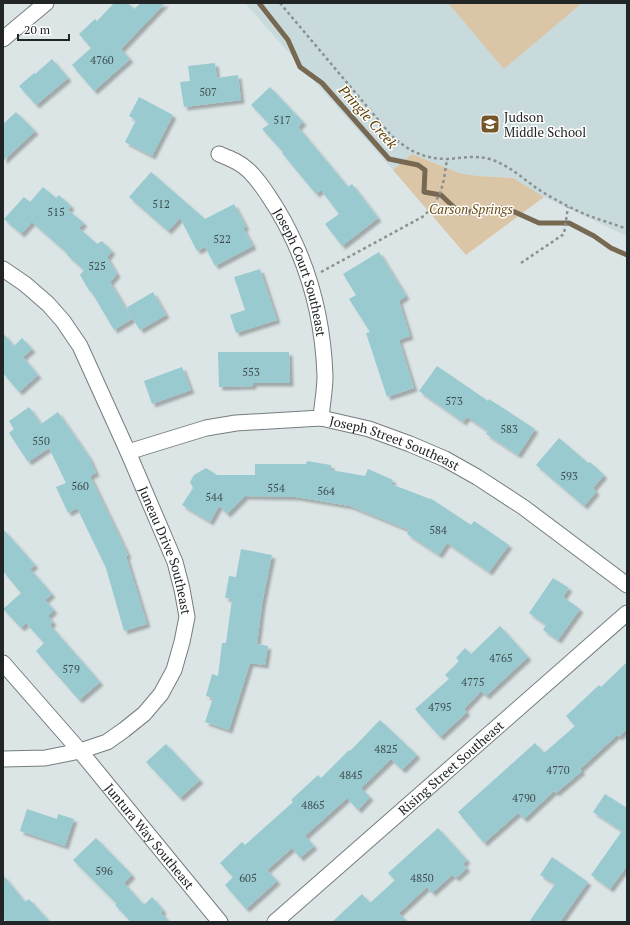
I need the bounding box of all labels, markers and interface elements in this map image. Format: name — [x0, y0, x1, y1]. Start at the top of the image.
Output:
scale bar — [18, 16, 69, 42]
text: 20 m — [24, 22, 51, 37]
house number: 4760 — [90, 53, 114, 67]
water label: Pringle Creek — [334, 80, 402, 153]
house number: 507 — [199, 85, 217, 99]
place label: Judson Middle School — [504, 108, 586, 141]
house number: 517 — [273, 113, 291, 127]
school or university icon: Judson Middle School — [479, 113, 501, 135]
house number: 512 — [152, 197, 170, 211]
park label: Carson Springs — [429, 200, 513, 218]
house number: 515 — [47, 205, 65, 219]
street label: Joseph Court Southeast — [269, 205, 330, 338]
house number: 522 — [213, 232, 231, 246]
house number: 525 — [88, 259, 106, 273]
house number: 553 — [242, 365, 260, 379]
house number: 573 — [445, 394, 463, 408]
street label: Joseph Street Southeast — [328, 411, 463, 475]
house number: 583 — [500, 422, 518, 436]
house number: 550 — [32, 434, 50, 448]
house number: 593 — [560, 469, 578, 483]
house number: 560 — [71, 479, 89, 493]
house number: 554 — [267, 481, 285, 495]
street label: Juneau Drive Southeast — [135, 483, 195, 616]
house number: 564 — [317, 484, 335, 498]
house number: 544 — [205, 490, 223, 504]
house number: 584 — [429, 523, 447, 537]
house number: 4765 — [489, 651, 513, 665]
house number: 579 — [62, 662, 80, 676]
house number: 4775 — [461, 675, 485, 689]
house number: 4795 — [428, 700, 452, 714]
street label: Rising Street Southeast — [394, 716, 508, 819]
house number: 4825 — [374, 742, 398, 756]
house number: 4770 — [546, 763, 570, 777]
house number: 4845 — [339, 768, 363, 782]
street label: Juntura Way Southeast — [101, 779, 199, 893]
house number: 4790 — [512, 791, 536, 805]
house number: 4865 — [301, 798, 325, 812]
house number: 596 — [95, 864, 113, 878]
house number: 605 — [239, 871, 257, 885]
house number: 4850 — [410, 871, 434, 885]

